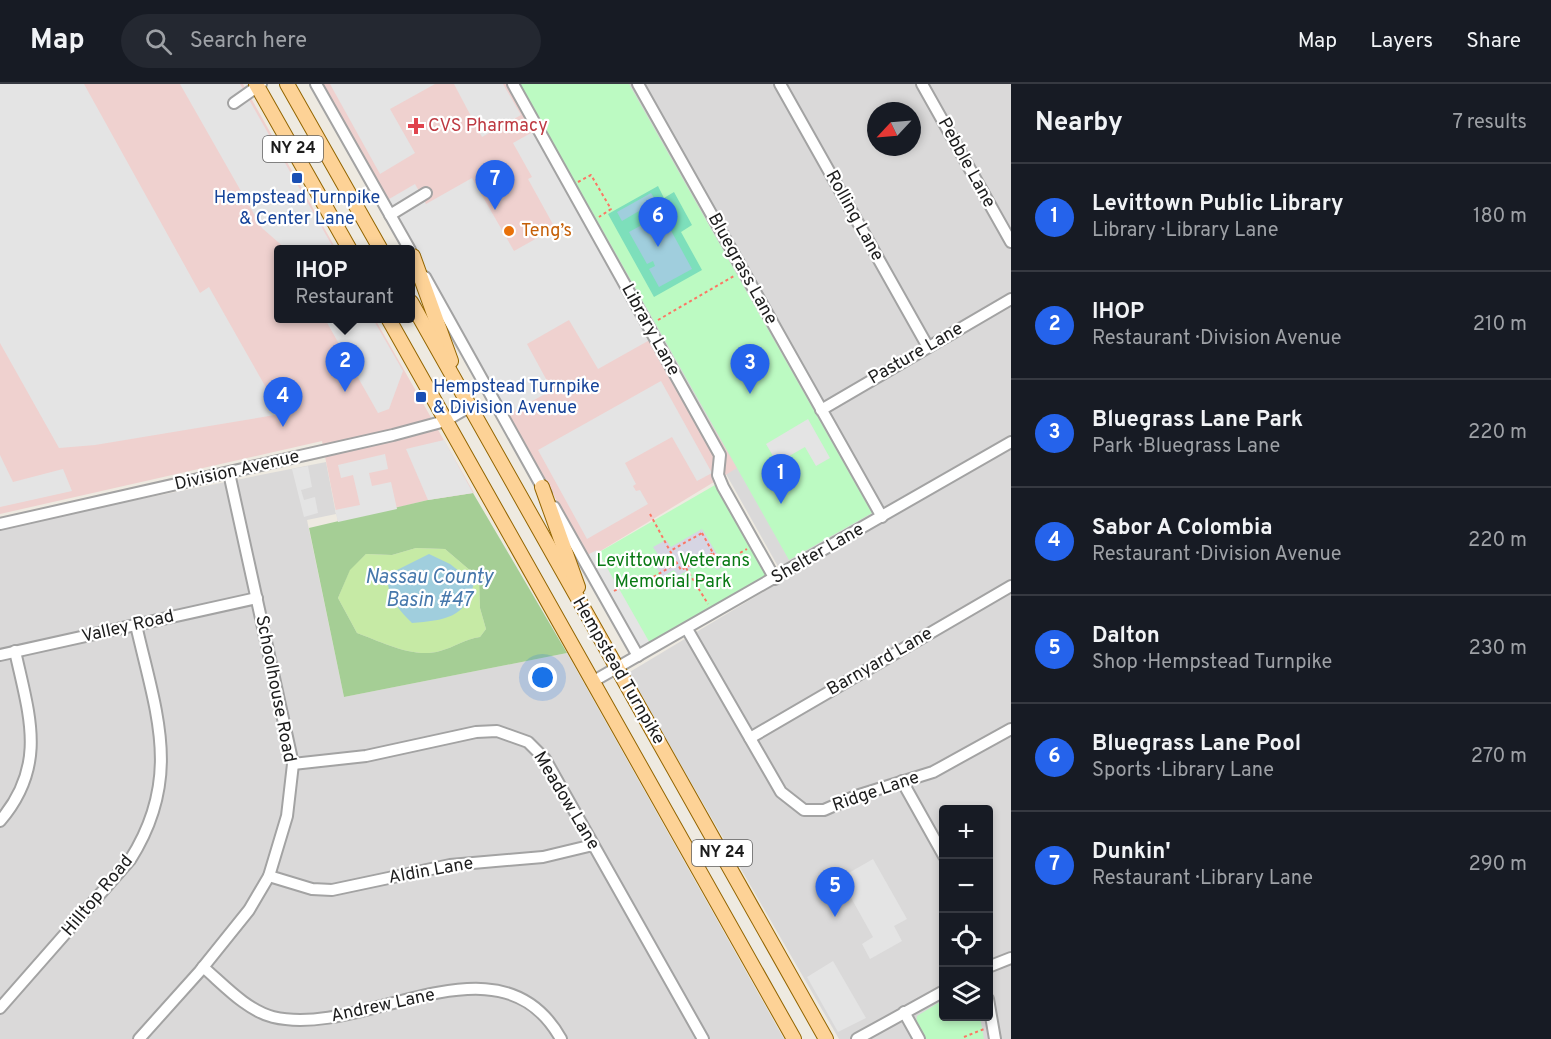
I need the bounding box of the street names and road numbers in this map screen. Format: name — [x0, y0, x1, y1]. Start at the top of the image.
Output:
street label: Pebble Lane — [932, 114, 1000, 212]
road number: NY 24 — [263, 136, 323, 162]
street label: Rolling Lane — [820, 167, 888, 265]
street label: Bluegrass Lane — [702, 209, 782, 329]
street label: Library Lane — [615, 280, 685, 380]
street label: Pasture Lane — [864, 318, 968, 390]
street label: Division Avenue — [172, 445, 302, 497]
street label: Shelter Lane — [768, 518, 868, 590]
street label: Hempstead Turnpike — [566, 593, 670, 749]
street label: Valley Road — [80, 605, 176, 649]
street label: Schoolhouse Road — [249, 613, 301, 765]
street label: Barnyard Lane — [823, 622, 937, 702]
street label: Meadow Lane — [528, 748, 604, 854]
street label: Ridge Lane — [829, 766, 923, 818]
road number: NY 24 — [692, 840, 752, 866]
street label: Hilltop Road — [57, 851, 139, 941]
street label: Aldin Lane — [387, 852, 475, 890]
street label: Andrew Lane — [329, 984, 437, 1028]

